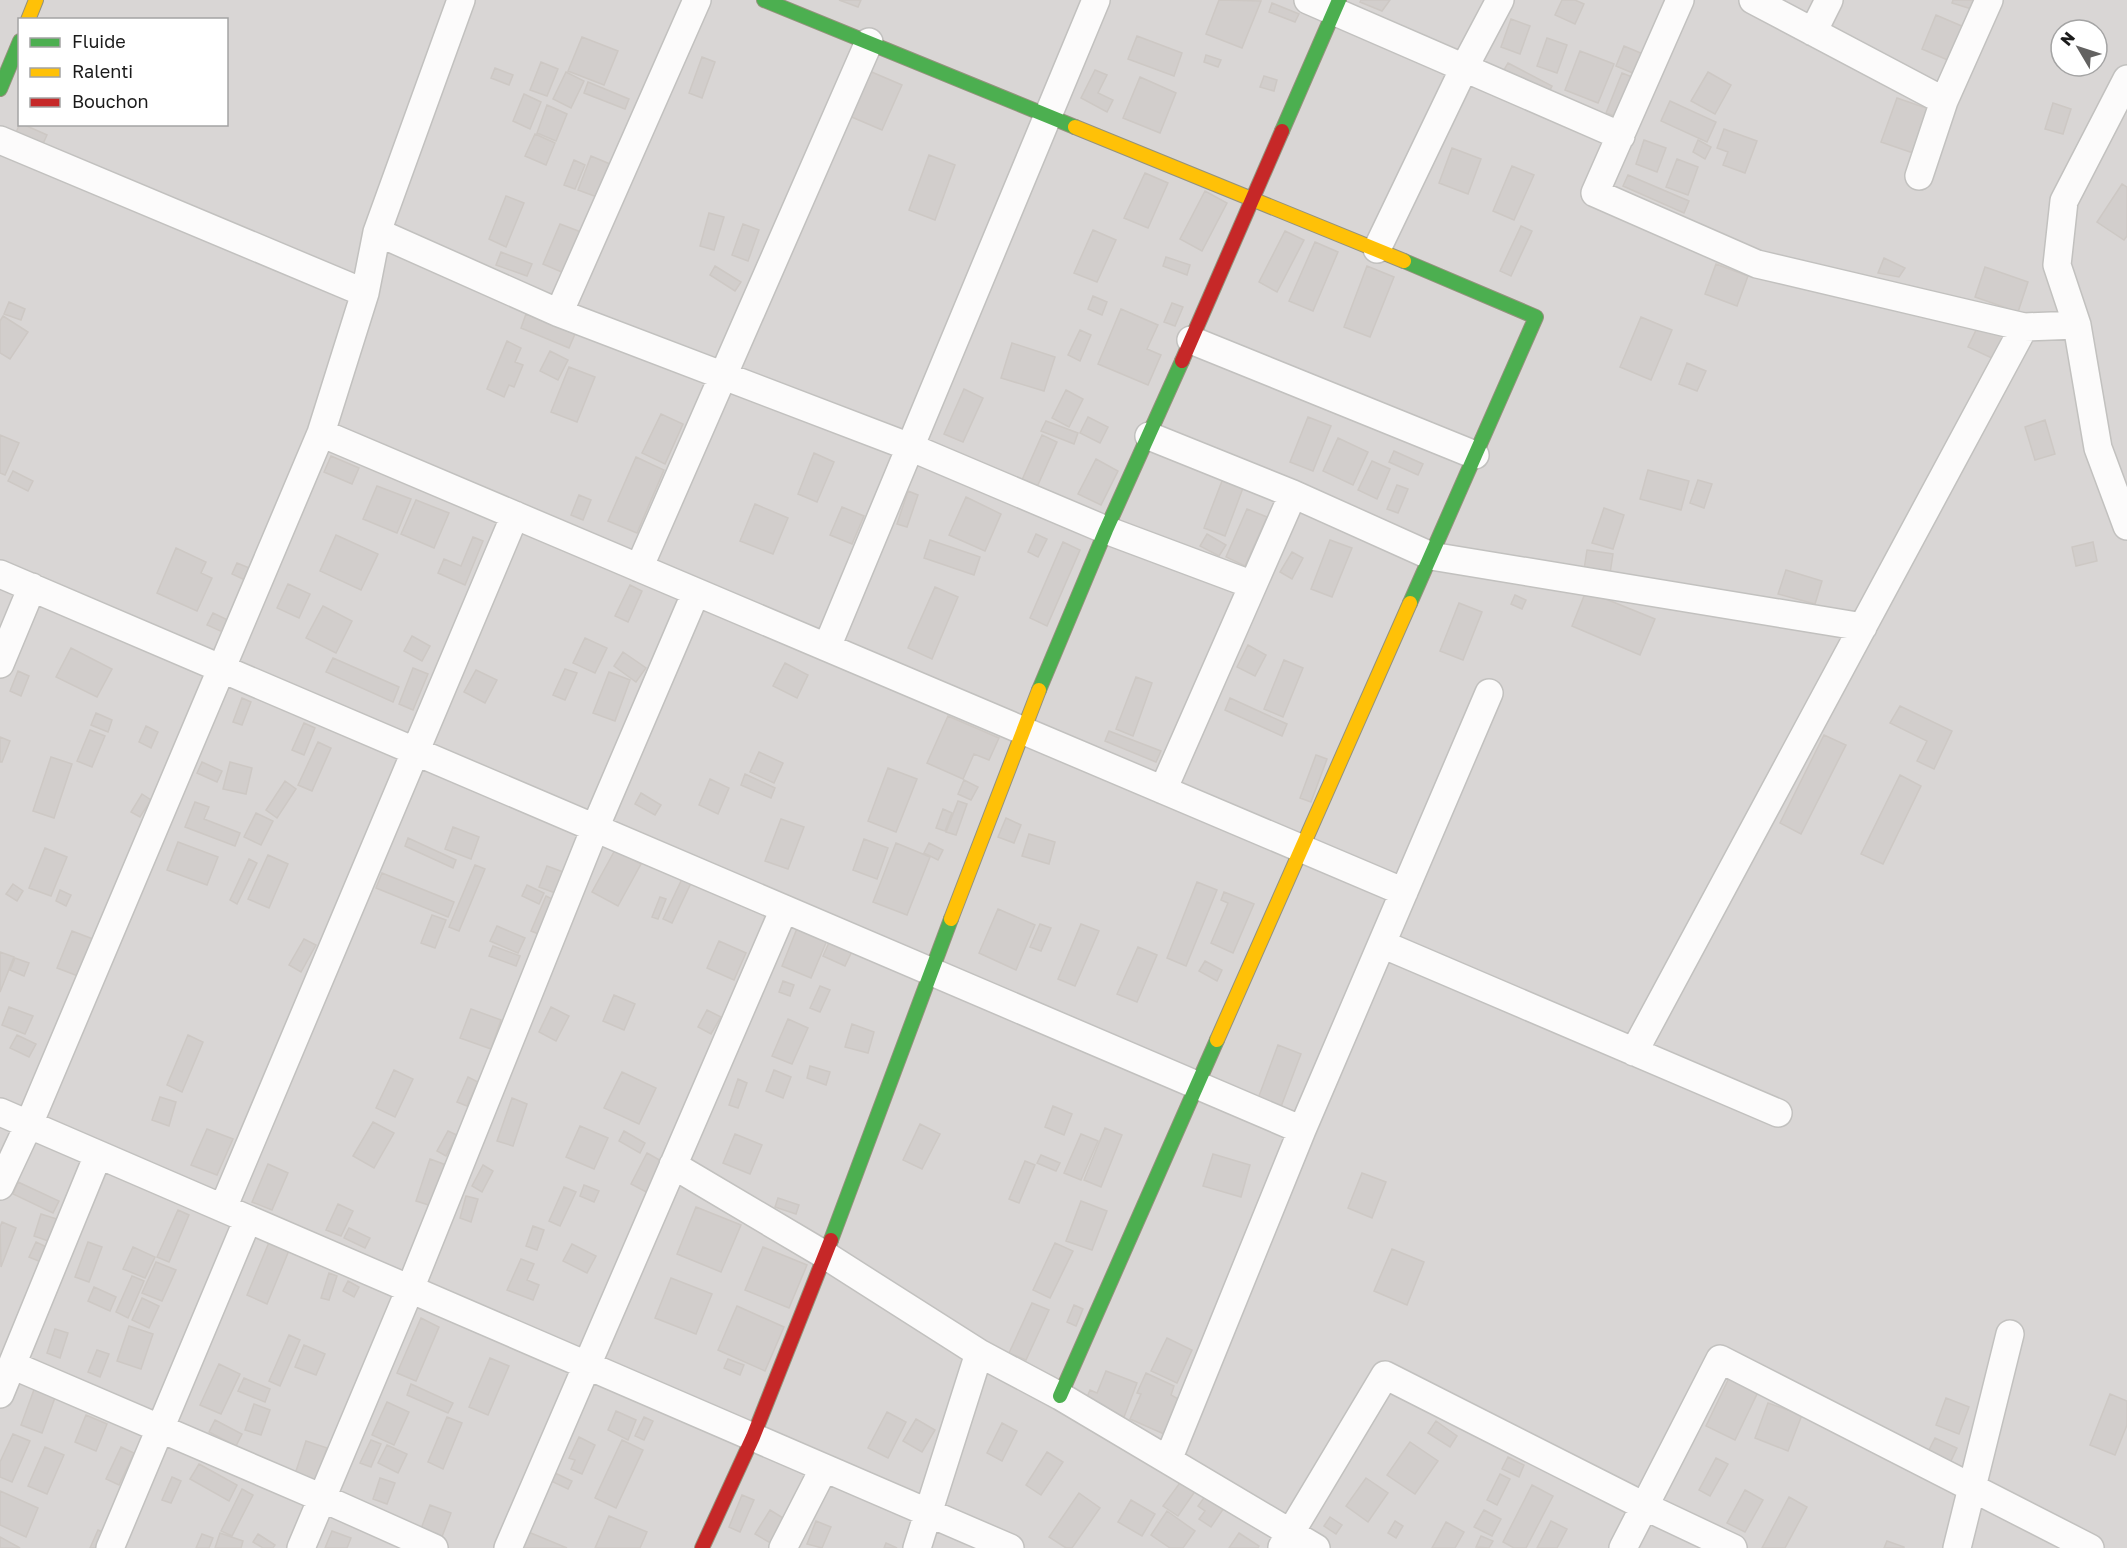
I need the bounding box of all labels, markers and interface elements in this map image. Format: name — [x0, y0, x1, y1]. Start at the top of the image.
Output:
legend — [18, 18, 228, 126]
north arrow — [2049, 18, 2109, 78]
text: N — [2056, 28, 2079, 50]
text: Fluide — [72, 30, 126, 52]
text: Ralenti — [72, 60, 133, 82]
text: Bouchon — [72, 90, 149, 112]

